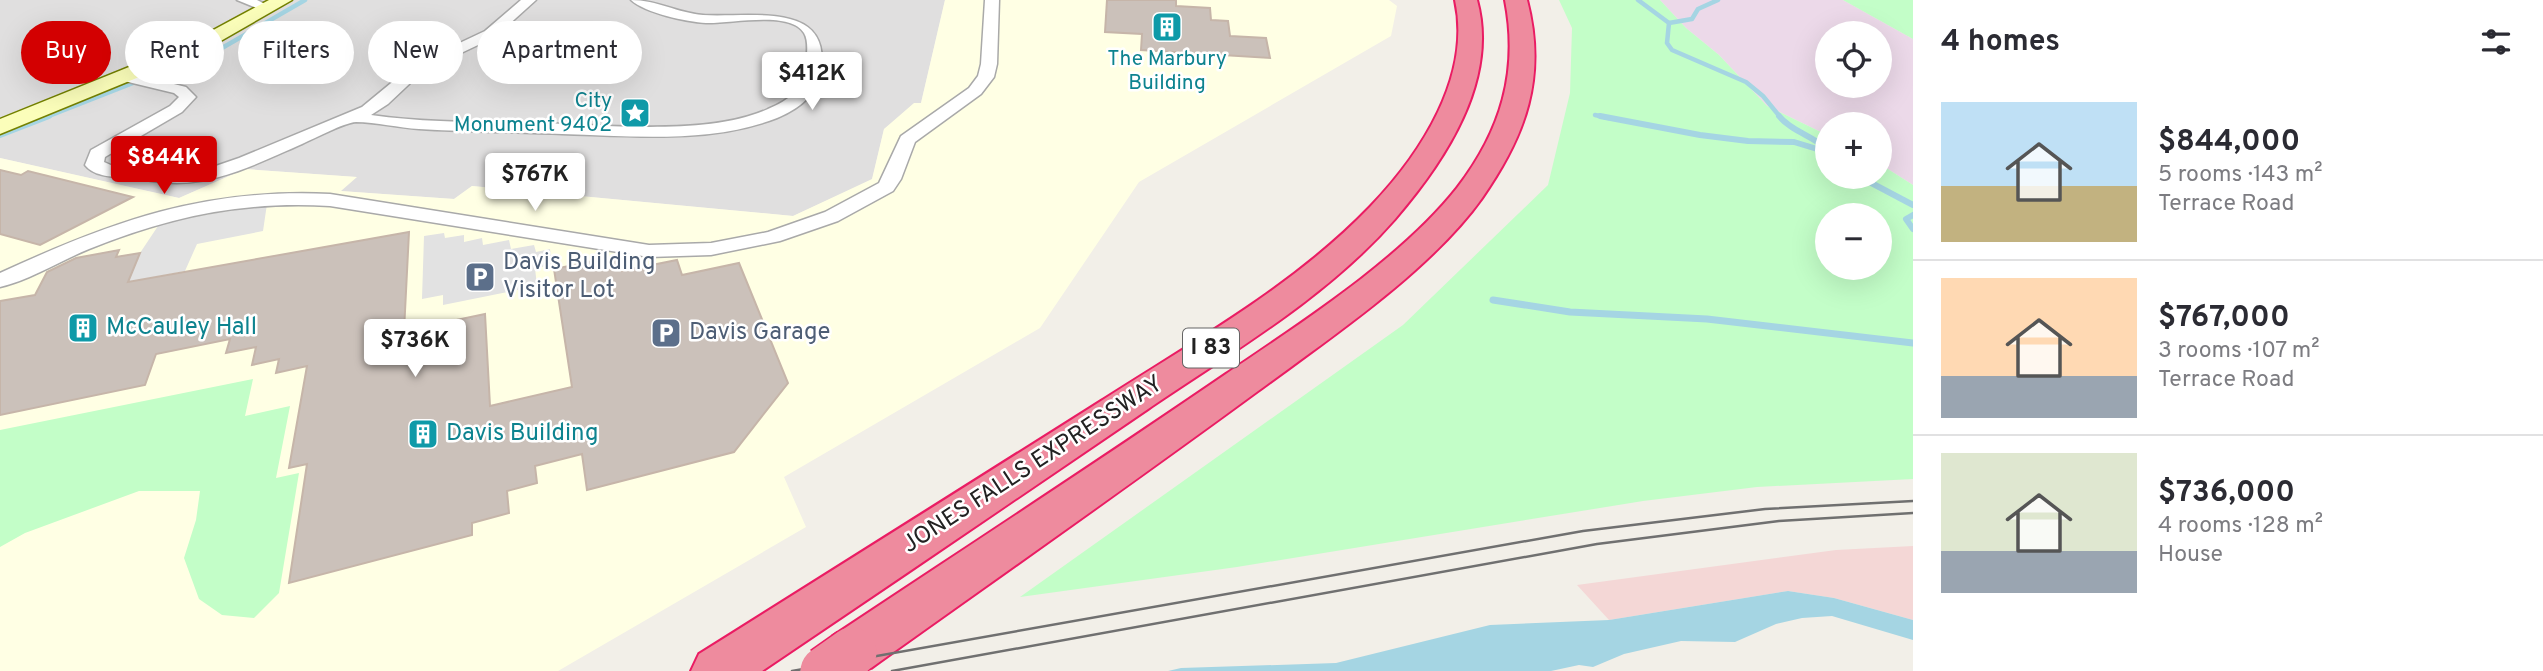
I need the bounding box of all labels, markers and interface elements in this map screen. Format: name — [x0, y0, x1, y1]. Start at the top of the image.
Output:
building icon: The Marbury Building — [1150, 10, 1184, 44]
chip: Buy — [21, 21, 111, 84]
chip: Rent — [125, 21, 224, 84]
chip: Filters — [238, 21, 354, 84]
chip: New — [368, 21, 463, 84]
chip: Apartment — [477, 21, 642, 84]
map controls — [1815, 21, 1892, 280]
button: locate — [1815, 21, 1892, 98]
icon: filters — [2477, 23, 2515, 61]
text: 4 homes — [1941, 24, 2060, 61]
place label: The Marbury Building — [1107, 46, 1227, 97]
pin: $412K — [763, 52, 861, 112]
text: $412K — [778, 60, 846, 89]
place label: City Monument 9402 — [454, 88, 612, 139]
place icon: City Monument 9402 — [618, 96, 652, 130]
button: + — [1815, 112, 1892, 189]
text: $844,000 — [2158, 124, 2300, 161]
icon: home — [1997, 130, 2081, 214]
pin: $844K — [115, 136, 213, 196]
text: $844K — [127, 144, 201, 173]
pin: $767K — [486, 154, 584, 213]
text: $767K — [501, 161, 569, 190]
text: 5 rooms · 143 m² — [2158, 161, 2323, 190]
text: Terrace Road — [2158, 190, 2294, 219]
button: − — [1815, 203, 1892, 280]
place label: Davis Building Visitor Lot — [503, 248, 655, 306]
parking icon: Davis Building Visitor Lot — [463, 260, 497, 294]
text: $767,000 — [2158, 300, 2290, 337]
icon: home — [1997, 306, 2081, 390]
building icon: McCauley Hall — [66, 311, 100, 345]
place label: McCauley Hall — [106, 313, 257, 343]
parking icon: Davis Garage — [649, 316, 683, 350]
place label: Davis Garage — [689, 318, 830, 348]
pin: $736K — [366, 320, 464, 379]
text: $736K — [380, 327, 450, 356]
road number: I 83 — [1183, 328, 1239, 368]
text: 3 rooms · 107 m² — [2158, 337, 2320, 366]
text: Terrace Road — [2158, 366, 2294, 395]
street label: JONES FALLS EXPRESSWAY — [897, 369, 1169, 561]
building icon: Davis Building — [406, 417, 440, 451]
place label: Davis Building — [446, 419, 598, 449]
text: $736,000 — [2158, 475, 2295, 512]
icon: home — [1997, 481, 2081, 565]
text: 4 rooms · 128 m² — [2158, 512, 2323, 541]
text: House — [2158, 541, 2223, 570]

